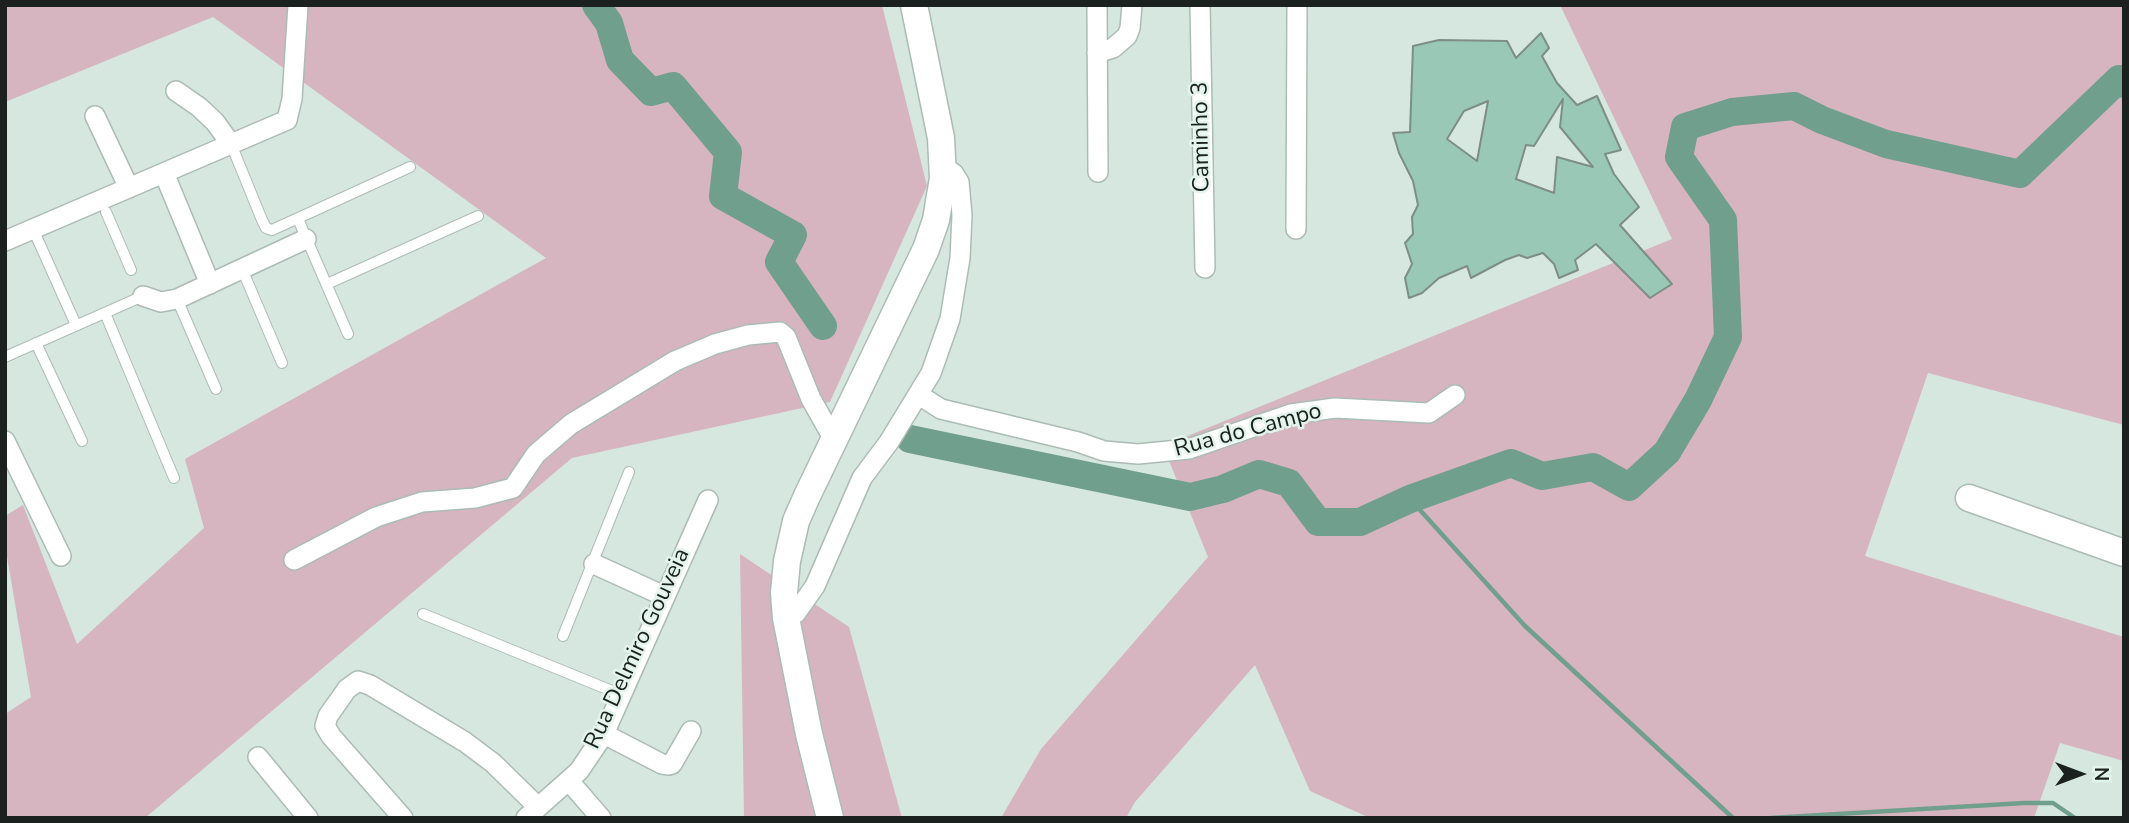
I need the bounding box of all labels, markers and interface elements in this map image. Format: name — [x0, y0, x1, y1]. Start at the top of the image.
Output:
street label: Caminho 3 — [1187, 81, 1217, 193]
street label: Rua do Campo — [1171, 398, 1325, 464]
street label: Rua Delmiro Gouveia — [579, 544, 697, 754]
north arrow — [2045, 739, 2115, 809]
text: N — [2088, 767, 2114, 781]

